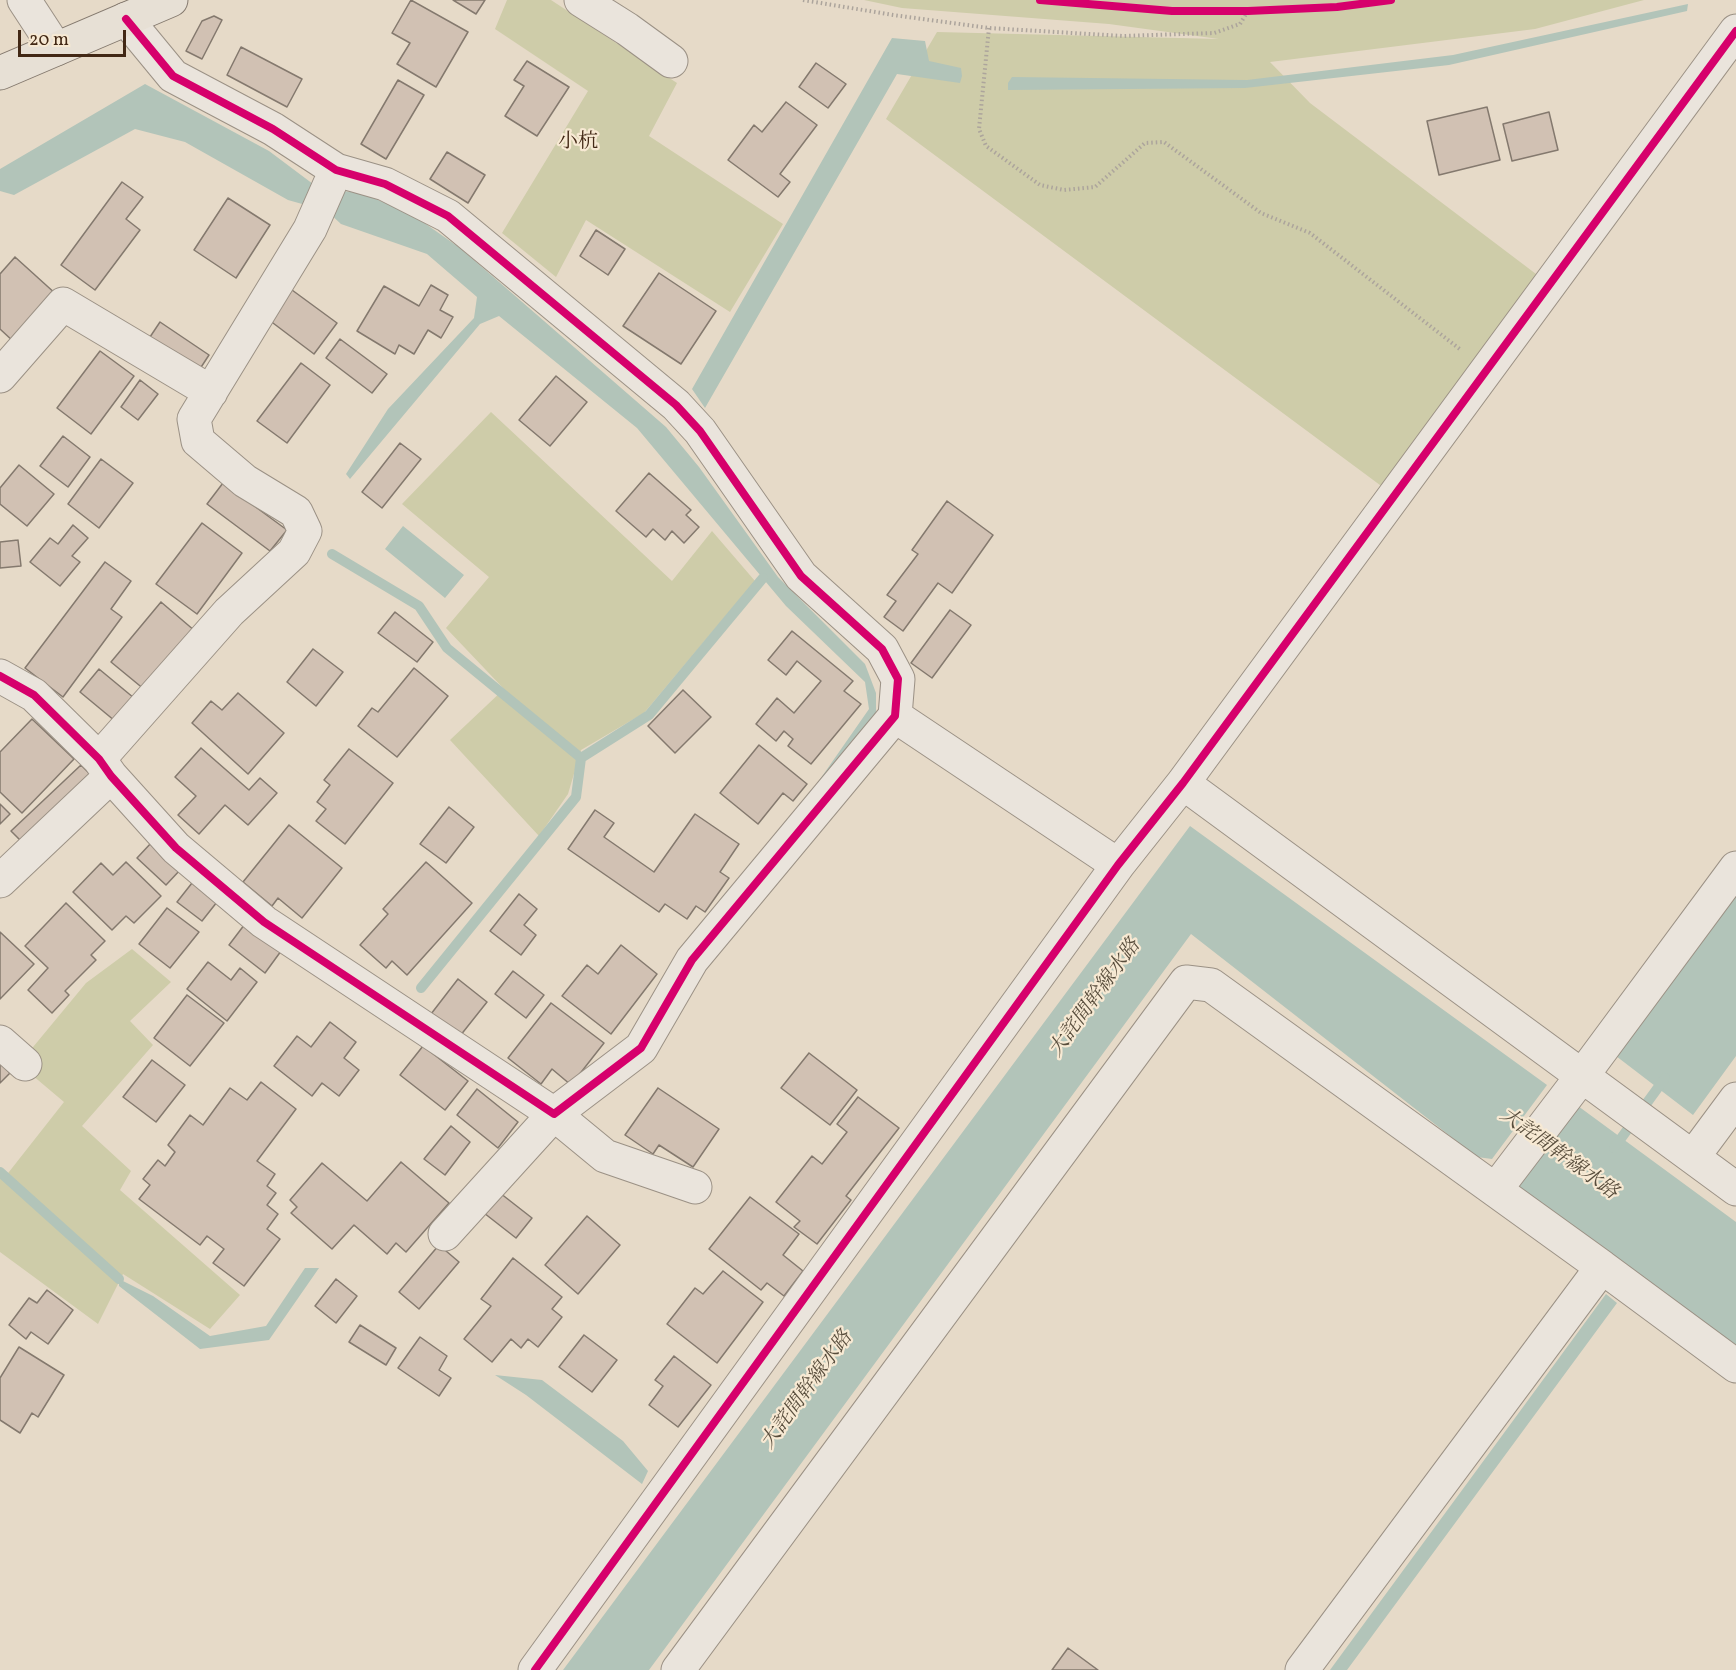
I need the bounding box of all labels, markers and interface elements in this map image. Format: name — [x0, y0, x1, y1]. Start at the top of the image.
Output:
scale bar — [21, 18, 129, 56]
text: 20 m — [29, 28, 69, 53]
district label: 小杭 — [558, 131, 598, 155]
water label: 大詫間幹線水路 — [1045, 935, 1147, 1063]
water label: 大詫間幹線水路 — [1494, 1104, 1622, 1206]
water label: 大詫間幹線水路 — [757, 1327, 859, 1455]

